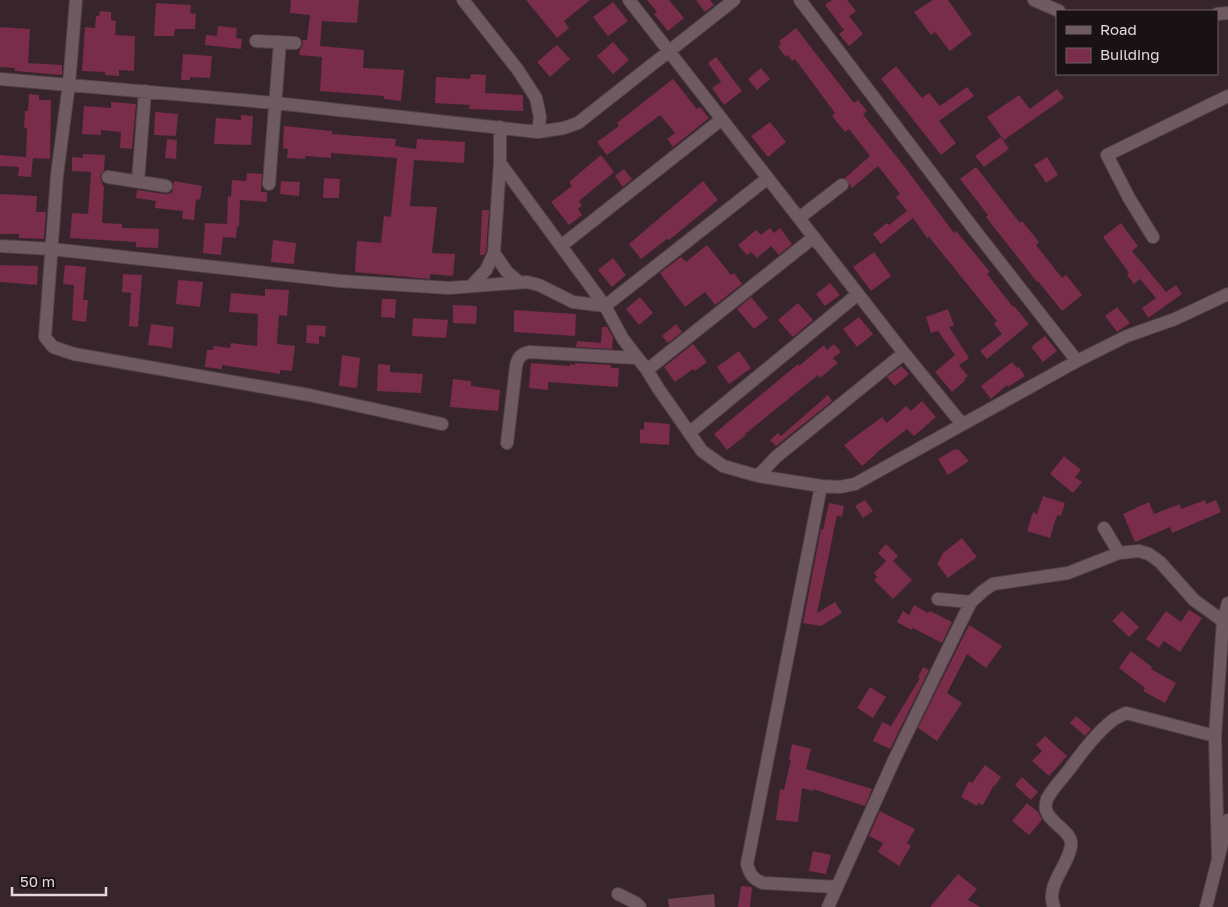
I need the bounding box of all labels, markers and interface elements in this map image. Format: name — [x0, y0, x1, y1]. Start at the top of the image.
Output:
legend — [1056, 10, 1218, 75]
text: Road — [1100, 20, 1137, 38]
text: Building — [1100, 45, 1160, 63]
scale bar — [12, 864, 106, 896]
text: 50 m — [20, 872, 55, 890]

